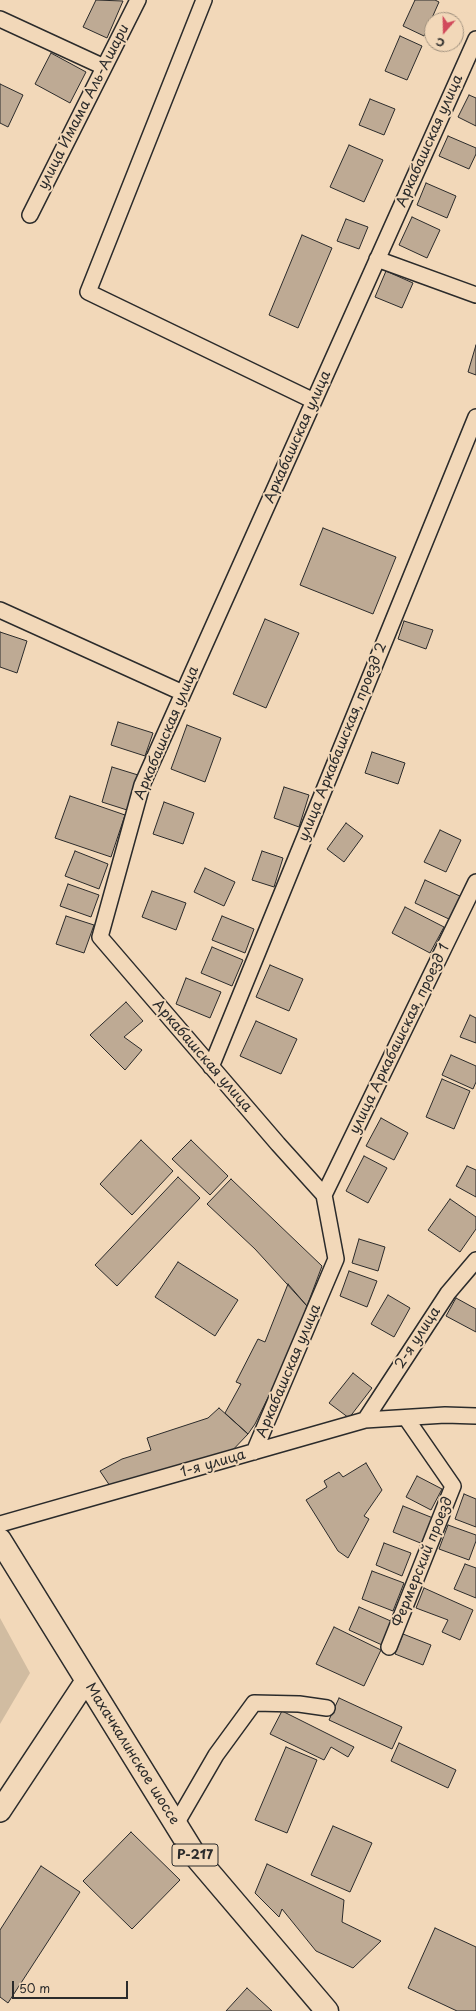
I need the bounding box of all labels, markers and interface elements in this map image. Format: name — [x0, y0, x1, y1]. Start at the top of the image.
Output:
north arrow — [424, 12, 464, 52]
street label: улица Имама Аль-Ашари — [35, 22, 133, 192]
text: С — [433, 33, 447, 52]
street label: Аркабашская улица — [393, 72, 467, 210]
street label: Аркабашская улица — [261, 368, 335, 506]
street label: улица Аркабашская, проезд 2 — [295, 640, 391, 844]
street label: Аркабашская улица — [131, 664, 203, 802]
street label: улица Аркабашская, проезд 1 — [347, 941, 453, 1137]
street label: Аркабашская улица — [149, 996, 255, 1116]
street label: Аркабашская улица — [253, 1302, 325, 1440]
street label: 2-я улица — [392, 1304, 444, 1372]
street label: 1-я улица — [178, 1447, 248, 1481]
street label: Фермерский проезд — [389, 1495, 457, 1629]
street label: Махачкалинское шоссе — [82, 1680, 182, 1828]
road number: Р-217 — [172, 1844, 218, 1866]
scale bar — [14, 1973, 130, 1999]
text: 50 m — [19, 1979, 50, 1997]

